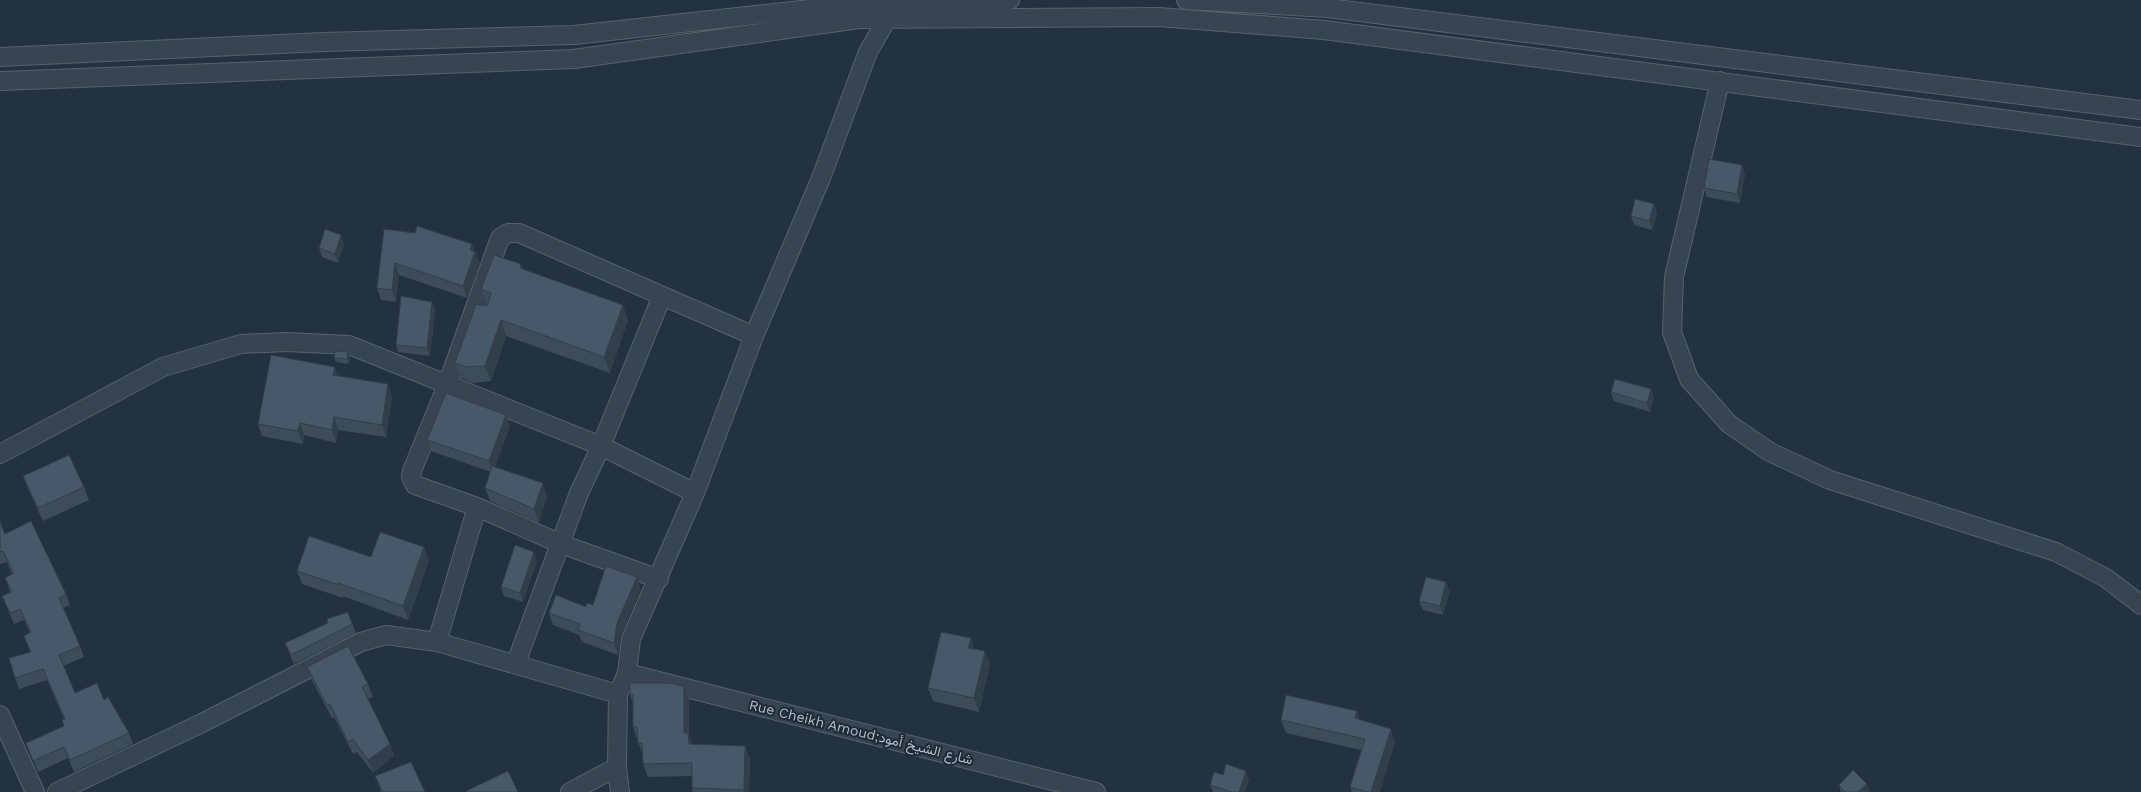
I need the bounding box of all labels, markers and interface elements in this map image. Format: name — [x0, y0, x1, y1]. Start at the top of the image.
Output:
street label: Rue Cheikh Amoud;شارع الشيخ أمود — [747, 696, 975, 770]

